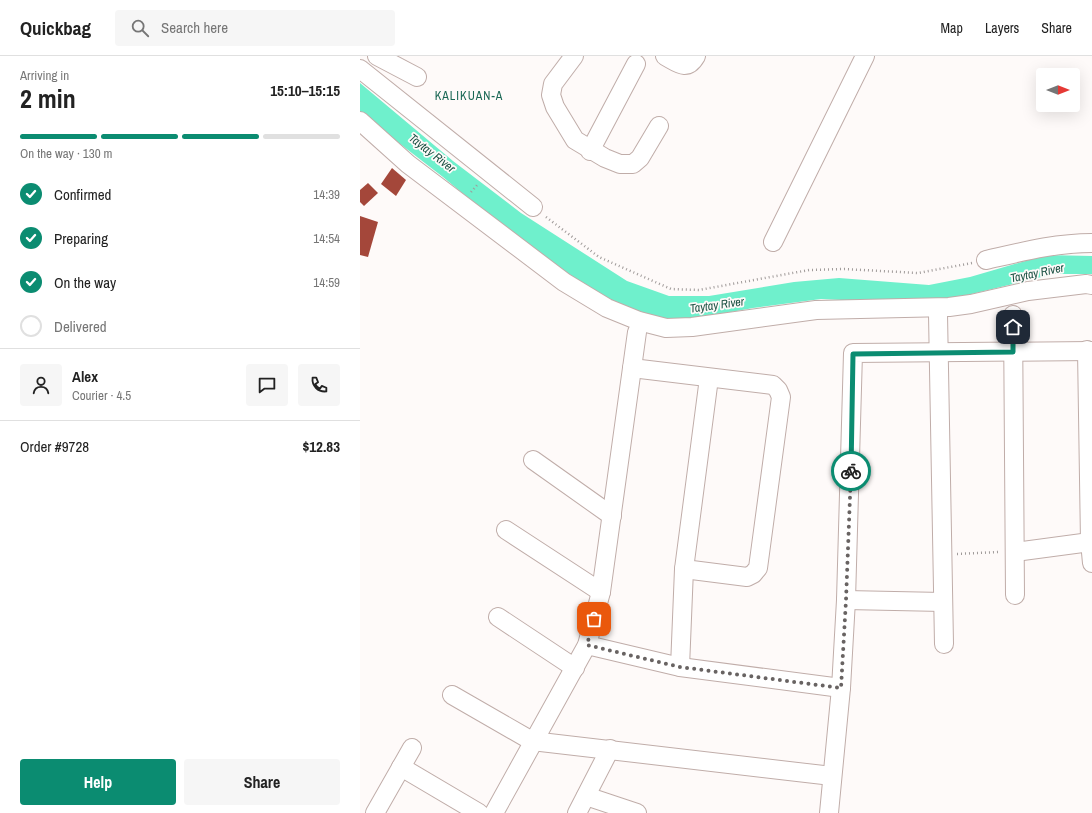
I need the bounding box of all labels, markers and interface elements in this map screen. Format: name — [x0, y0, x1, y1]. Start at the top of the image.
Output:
search box — [115, 10, 395, 46]
text: Quickbag — [20, 15, 91, 41]
icon: search — [129, 17, 151, 39]
text: Search here — [161, 17, 228, 38]
text: Map — [941, 19, 963, 37]
text: Layers — [985, 19, 1019, 37]
text: Share — [1041, 19, 1072, 37]
text: Arriving in — [20, 67, 69, 84]
north arrow — [1036, 68, 1080, 112]
map controls — [1036, 68, 1080, 112]
text: 15:10–15:15 — [270, 80, 340, 101]
text: 2 min — [20, 81, 76, 116]
district label: KALIKUAN-A — [435, 88, 503, 104]
water label: Taytay River — [406, 130, 459, 177]
text: On the way · 130 m — [20, 145, 112, 162]
icon: check — [20, 183, 42, 205]
text: Confirmed — [54, 184, 111, 205]
text: 14:39 — [313, 186, 340, 203]
icon: check — [20, 227, 42, 249]
text: Preparing — [54, 228, 108, 249]
text: 14:54 — [313, 230, 340, 247]
water label: Taytay River — [1009, 259, 1066, 286]
icon: check — [20, 271, 42, 293]
text: On the way — [54, 272, 116, 293]
text: 14:59 — [313, 274, 340, 291]
water label: Taytay River — [689, 293, 746, 317]
pin — [996, 310, 1030, 344]
text: Delivered — [54, 316, 107, 337]
icon: home — [1002, 316, 1024, 338]
button: person — [20, 364, 62, 406]
button: chat — [246, 364, 288, 406]
button: phone — [298, 364, 340, 406]
text: Alex — [72, 366, 98, 387]
text: Courier · 4.5 — [72, 387, 131, 404]
text: Order #9728 — [20, 436, 89, 457]
text: $12.83 — [302, 436, 340, 457]
courier — [831, 451, 871, 491]
icon: bike — [840, 460, 862, 482]
pin — [577, 602, 611, 636]
icon: bag — [583, 608, 605, 630]
button: Help — [20, 759, 176, 805]
button: Share — [184, 759, 340, 805]

